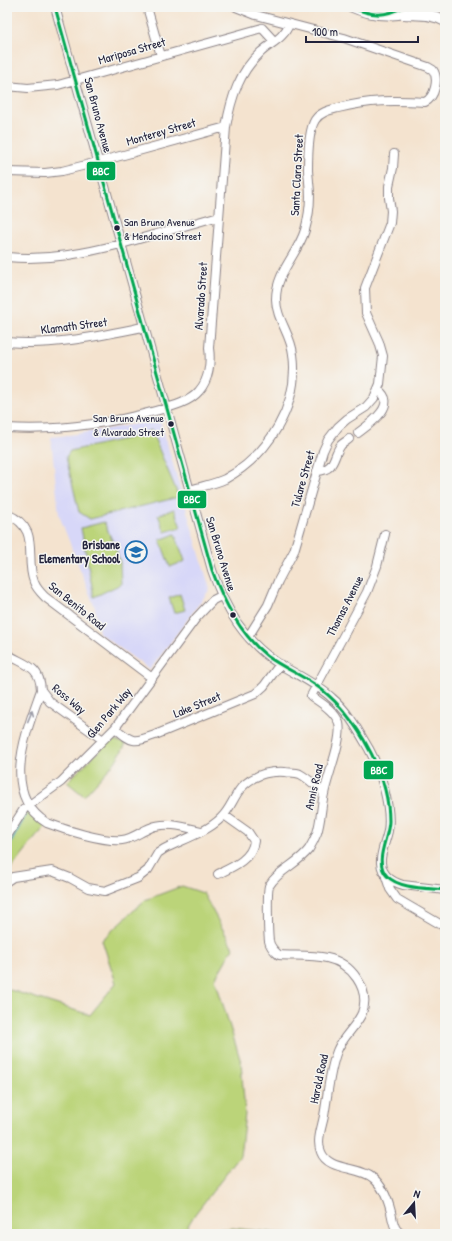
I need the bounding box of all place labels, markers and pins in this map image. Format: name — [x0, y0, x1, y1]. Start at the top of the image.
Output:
place label: San Bruno Avenue & Mendocino Street — [124, 215, 201, 243]
marker: San Bruno Avenue & Mendocino Street — [112, 223, 122, 233]
place label: San Bruno Avenue & Alvarado Street — [93, 411, 165, 439]
marker: San Bruno Avenue & Alvarado Street — [166, 419, 176, 429]
place label: Brisbane Elementary School — [39, 536, 121, 568]
school or university icon: Brisbane Elementary School — [123, 539, 149, 565]
unlabelled marker — [228, 610, 238, 620]

